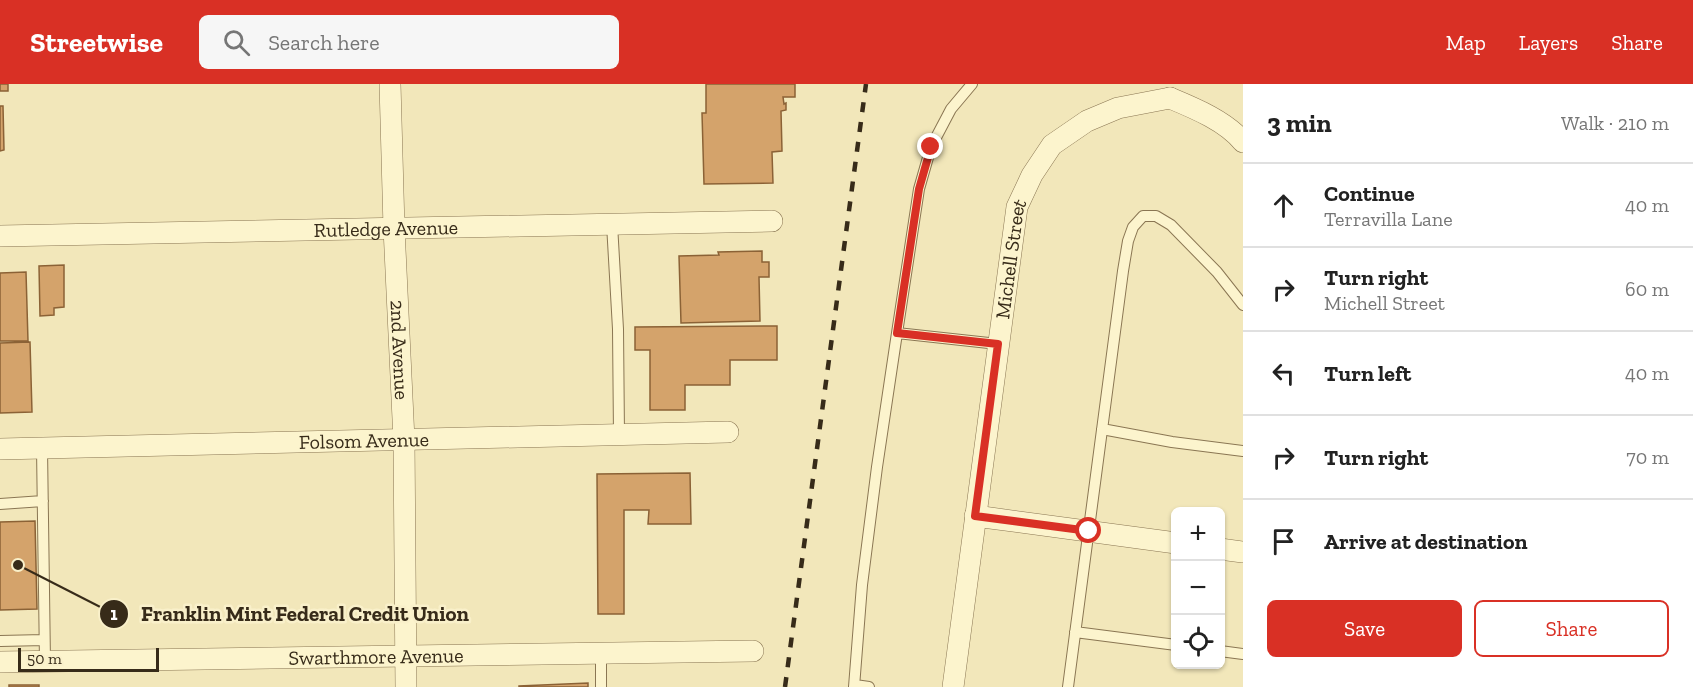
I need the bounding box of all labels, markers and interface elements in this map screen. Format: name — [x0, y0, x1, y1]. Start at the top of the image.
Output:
search box — [199, 15, 619, 69]
text: Streetwise — [30, 26, 163, 59]
icon: search — [220, 26, 253, 59]
text: Search here — [268, 29, 380, 56]
text: Map — [1446, 30, 1486, 55]
text: Layers — [1519, 30, 1578, 55]
text: Share — [1611, 30, 1663, 55]
text: 3 min — [1267, 107, 1332, 139]
text: Walk · 210 m — [1561, 111, 1669, 135]
route end — [917, 133, 943, 159]
text: Continue — [1324, 180, 1415, 207]
icon: ahead — [1267, 189, 1300, 222]
text: 40 m — [1625, 193, 1669, 217]
street label: Michell Street — [990, 194, 1032, 320]
text: Terravilla Lane — [1324, 207, 1453, 231]
street label: Rutledge Avenue — [313, 215, 458, 242]
text: Turn right — [1324, 264, 1428, 291]
icon: right — [1267, 273, 1300, 306]
text: 60 m — [1625, 277, 1669, 301]
text: Michell Street — [1324, 291, 1445, 315]
street label: 2nd Avenue — [385, 299, 414, 400]
icon: left — [1267, 357, 1300, 390]
text: Turn left — [1324, 360, 1411, 387]
text: 40 m — [1625, 361, 1669, 385]
street label: Folsom Avenue — [299, 427, 429, 454]
icon: right — [1267, 441, 1300, 474]
text: Turn right — [1324, 444, 1428, 471]
text: 70 m — [1626, 445, 1669, 469]
map controls — [1171, 507, 1225, 669]
button: + — [1171, 507, 1225, 561]
route start — [1075, 517, 1101, 543]
icon: arrive — [1267, 525, 1300, 558]
text: Arrive at destination — [1324, 528, 1527, 555]
button: − — [1171, 561, 1225, 615]
callout: Franklin Mint Federal Credit Union — [99, 595, 481, 634]
button: Save — [1267, 600, 1462, 657]
button: Share — [1474, 600, 1669, 657]
text: Franklin Mint Federal Credit Union — [141, 601, 470, 626]
text: 1 — [110, 603, 118, 625]
button: locate — [1171, 615, 1225, 669]
street label: Swarthmore Avenue — [288, 643, 464, 670]
scale bar — [18, 645, 159, 672]
text: 50 m — [27, 649, 62, 668]

